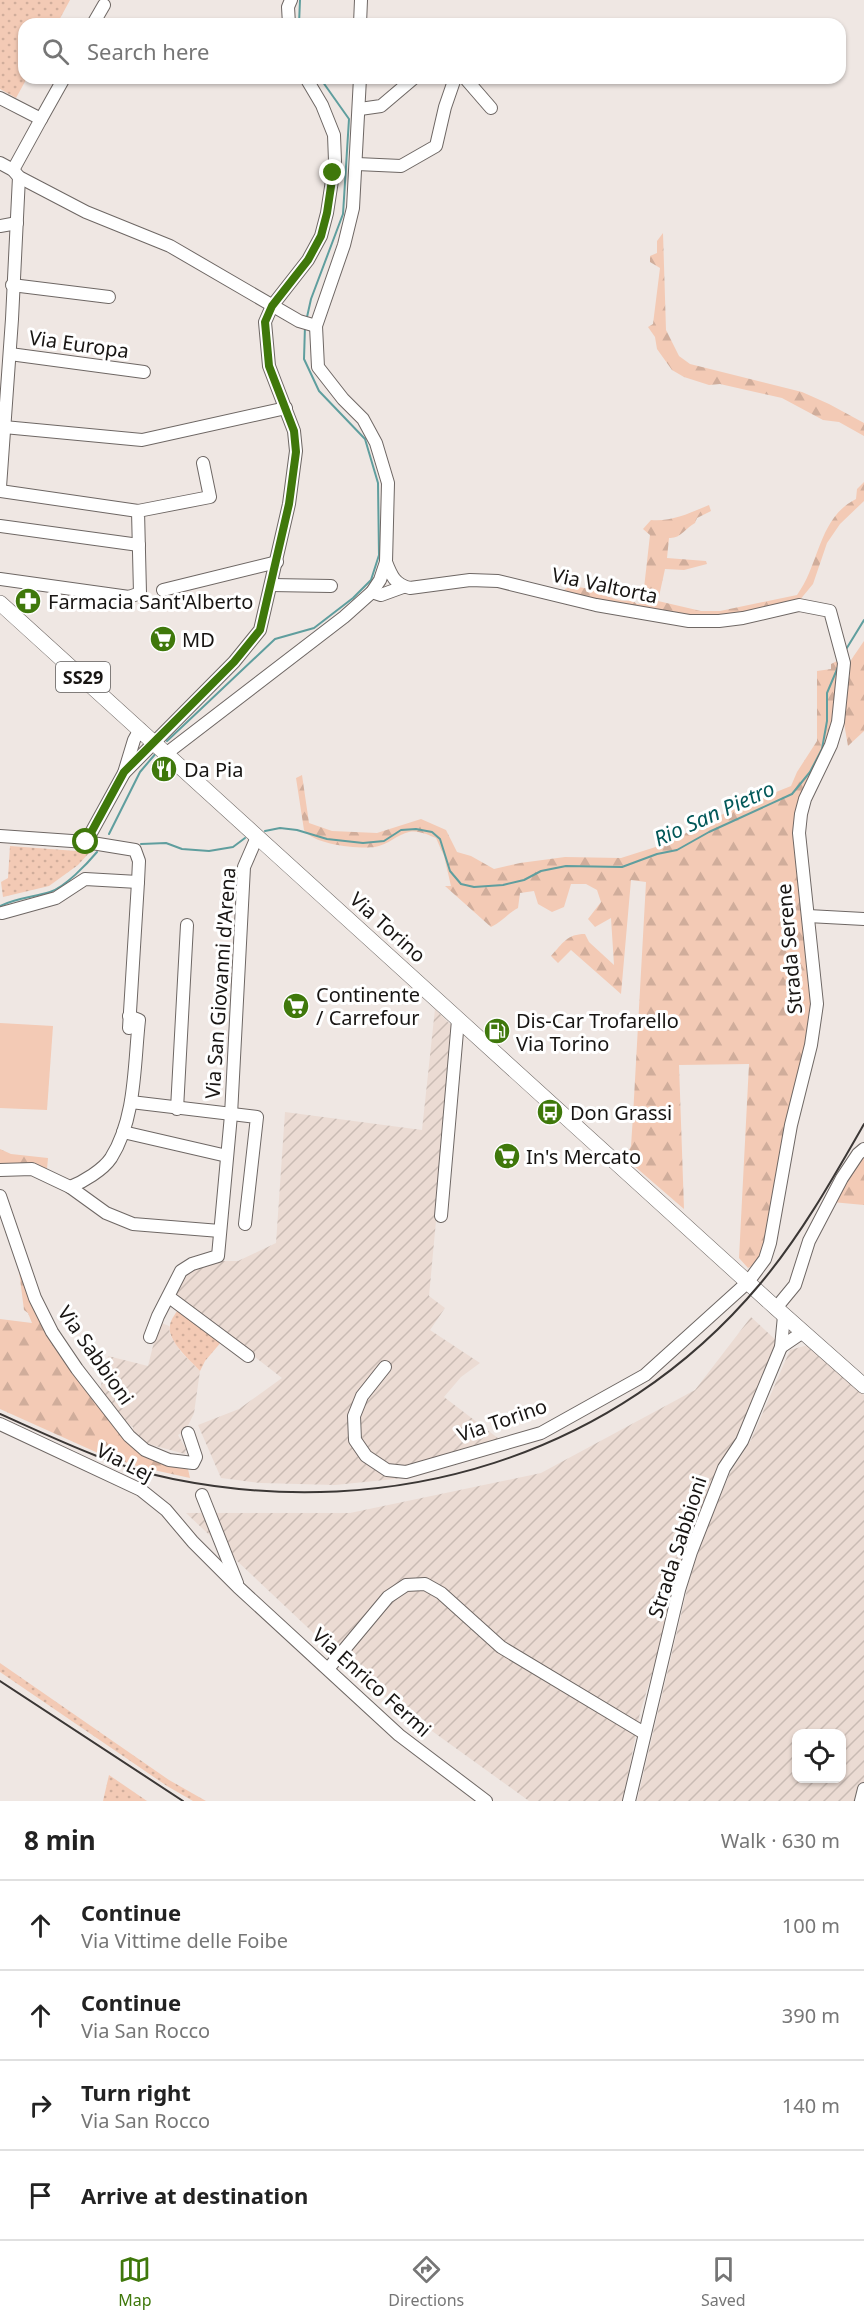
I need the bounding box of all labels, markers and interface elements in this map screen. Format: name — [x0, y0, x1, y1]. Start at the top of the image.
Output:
search box — [18, 18, 846, 84]
icon: search — [39, 35, 72, 68]
text: Search here — [87, 36, 209, 66]
route end — [319, 159, 345, 185]
street label: Via Europa — [27, 324, 131, 364]
street label: Via Valtorta — [550, 561, 660, 609]
pharmacy icon: Farmacia Sant'Alberto — [13, 586, 43, 616]
place label: Farmacia Sant'Alberto — [48, 588, 253, 615]
supermarket icon: MD — [148, 624, 178, 654]
place label: MD — [182, 626, 215, 653]
road number: SS29 — [56, 662, 110, 692]
restaurant icon: Da Pia — [149, 754, 179, 784]
place label: Da Pia — [184, 756, 244, 783]
water label: Rio San Pietro — [649, 774, 779, 852]
route start — [72, 828, 98, 854]
street label: Via San Giovanni d'Arena — [198, 866, 242, 1100]
street label: Strada Serene — [770, 883, 808, 1015]
street label: Via Torino — [344, 886, 432, 968]
place label: Continente / Carrefour — [316, 981, 420, 1031]
supermarket icon: Continente / Carrefour — [281, 991, 311, 1021]
place label: Dis-Car Trofarello Via Torino — [516, 1007, 679, 1057]
fuel station icon: Dis-Car Trofarello Via Torino — [482, 1016, 512, 1046]
bus stop icon: Don Grassi — [535, 1097, 565, 1127]
place label: Don Grassi — [570, 1099, 672, 1126]
supermarket icon: In's Mercato — [492, 1141, 522, 1171]
place label: In's Mercato — [526, 1143, 641, 1170]
street label: Via Sabbioni — [52, 1300, 140, 1410]
street label: Via Torino — [454, 1392, 550, 1448]
street label: Via Lej — [92, 1436, 158, 1488]
street label: Strada Sabbioni — [641, 1473, 713, 1621]
street label: Via Enrico Fermi — [307, 1621, 437, 1743]
map controls — [792, 1729, 846, 1783]
button: locate — [792, 1729, 846, 1783]
text: 8 min — [24, 1822, 96, 1858]
text: Walk · 630 m — [721, 1827, 840, 1854]
text: Continue — [81, 1897, 181, 1927]
icon: ahead — [24, 1909, 57, 1942]
text: 100 m — [782, 1912, 840, 1939]
text: Via Vittime delle Foibe — [81, 1927, 288, 1954]
text: Continue — [81, 1987, 181, 2017]
icon: ahead — [24, 1999, 57, 2032]
text: 390 m — [782, 2002, 840, 2029]
text: Via San Rocco — [81, 2017, 210, 2044]
text: Turn right — [81, 2077, 191, 2107]
icon: right — [24, 2089, 57, 2122]
text: 140 m — [782, 2092, 840, 2119]
text: Via San Rocco — [81, 2107, 210, 2134]
icon: arrive — [24, 2179, 57, 2212]
text: Arrive at destination — [81, 2180, 308, 2210]
tab: Map — [118, 2253, 152, 2311]
tab: Directions — [388, 2253, 464, 2311]
tab: Saved — [701, 2253, 746, 2311]

